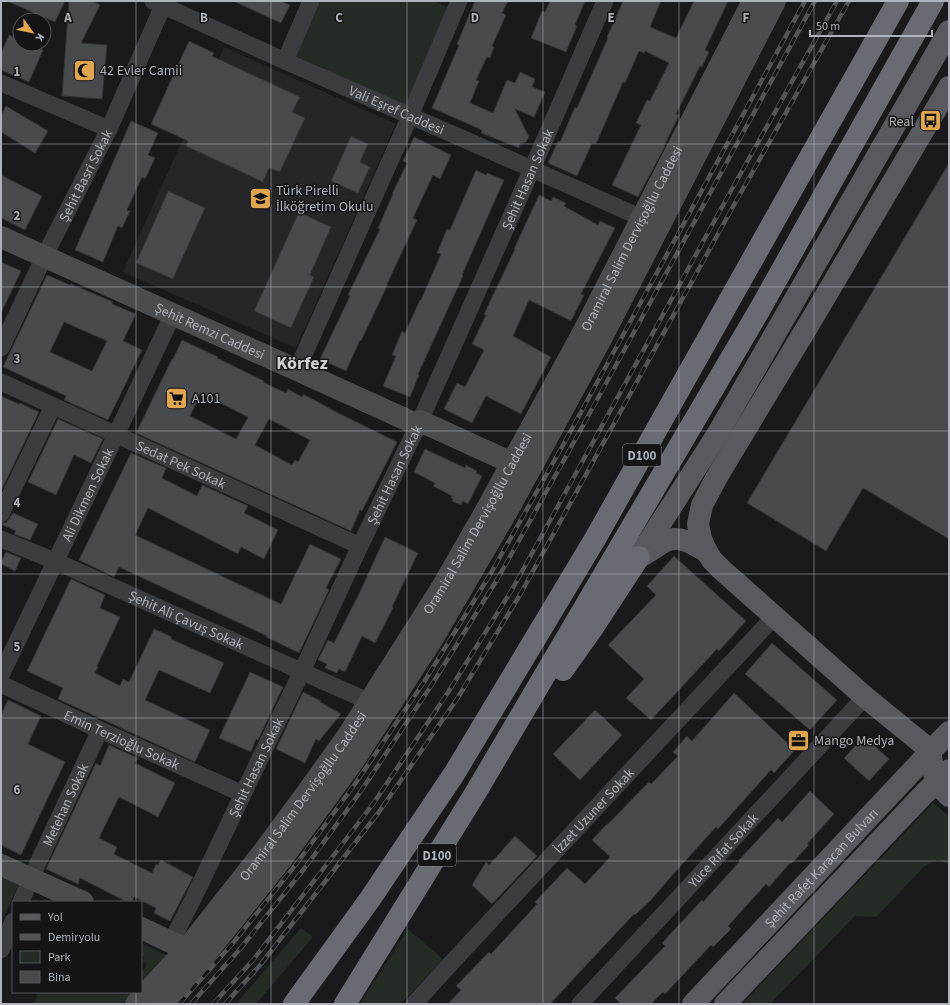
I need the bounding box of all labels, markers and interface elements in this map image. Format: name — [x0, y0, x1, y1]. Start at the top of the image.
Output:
text: A — [63, 9, 72, 27]
text: B — [200, 9, 208, 27]
text: C — [335, 9, 343, 27]
text: D — [471, 9, 479, 27]
text: E — [607, 9, 615, 27]
text: F — [743, 9, 750, 27]
north arrow — [12, 12, 52, 52]
scale bar — [810, 12, 932, 38]
text: 50 m — [816, 18, 840, 35]
text: K — [32, 30, 48, 44]
mosque icon: 42 Evler Camii — [71, 57, 97, 83]
place label: 42 Evler Camii — [100, 61, 182, 81]
text: 1 — [14, 63, 21, 81]
street label: Vali Eşref Caddesi — [345, 81, 447, 140]
bus stop icon: Real — [917, 108, 943, 134]
place label: Real — [889, 112, 914, 132]
street label: Şehit Basri Sokak — [54, 126, 118, 226]
street label: Şehit Hasan Sokak — [497, 126, 559, 233]
street label: Oramiral Salim Dervişoğllu Caddesi — [576, 143, 688, 335]
place label: Türk Pirelli İlköğretim Okulu — [276, 181, 374, 217]
school or university icon: Türk Pirelli İlköğretim Okulu — [247, 185, 273, 211]
text: 2 — [14, 207, 21, 225]
street label: Şehit Remzi Caddesi — [151, 298, 268, 365]
text: 3 — [14, 350, 21, 368]
district label: Körfez — [276, 351, 328, 376]
supermarket icon: A101 — [163, 385, 189, 411]
place label: A101 — [192, 389, 221, 409]
street label: Şehit Hasan Sokak — [363, 422, 428, 528]
street label: Oramiral Salim Dervişoğllu Caddesi — [418, 429, 537, 618]
street label: Sedat Pek Sokak — [132, 436, 229, 494]
road number: D100 — [623, 444, 661, 466]
street label: Ali Dikmen Sokak — [57, 445, 119, 545]
text: 4 — [14, 494, 21, 512]
street label: Şehit Ali Çavuş Sokak — [125, 586, 247, 655]
text: 5 — [14, 638, 21, 656]
street label: Emin Terzioğlu Sokak — [60, 705, 183, 775]
street label: Oramiral Salim Dervişoğllu Caddesi — [235, 707, 372, 886]
street label: Şehit Hasan Sokak — [224, 715, 289, 821]
office icon: Mango Medya — [786, 727, 812, 753]
place label: Mango Medya — [814, 731, 894, 751]
street label: Metehan Sokak — [38, 760, 94, 850]
street label: İzzet Uzuner Sokak — [549, 764, 639, 858]
text: 6 — [14, 781, 21, 799]
street label: Şehit Rafet Karacan Bulvarı — [760, 804, 883, 933]
street label: Yüce Rıfat Sokak — [683, 809, 763, 893]
road number: D100 — [418, 844, 456, 866]
legend — [12, 901, 142, 993]
text: Yol — [47, 909, 63, 926]
text: Demiryolu — [48, 929, 100, 946]
text: Park — [48, 949, 70, 966]
text: Bina — [48, 969, 71, 986]

